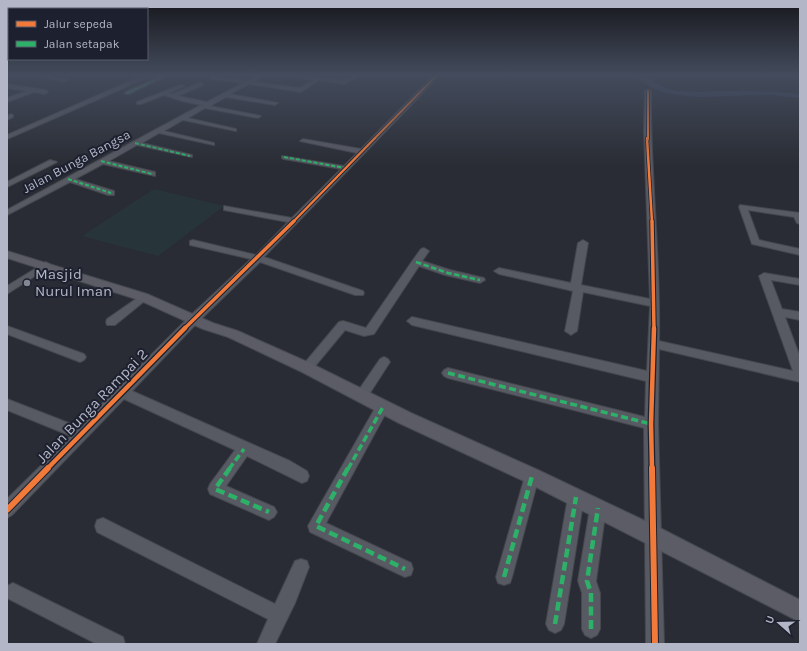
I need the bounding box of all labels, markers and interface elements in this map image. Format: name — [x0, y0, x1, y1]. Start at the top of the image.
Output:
legend — [8, 8, 148, 60]
text: Jalur sepeda — [44, 17, 113, 31]
text: Jalan setapak — [44, 37, 120, 51]
street label: Jalan Bunga Bangsa — [20, 127, 133, 196]
place label: Masjid Nurul Iman — [35, 265, 112, 300]
marker: Masjid Nurul Iman — [22, 278, 32, 288]
street label: Jalan Bunga Rampai 2 — [33, 345, 151, 467]
north arrow — [759, 603, 799, 643]
text: U — [763, 614, 777, 626]

